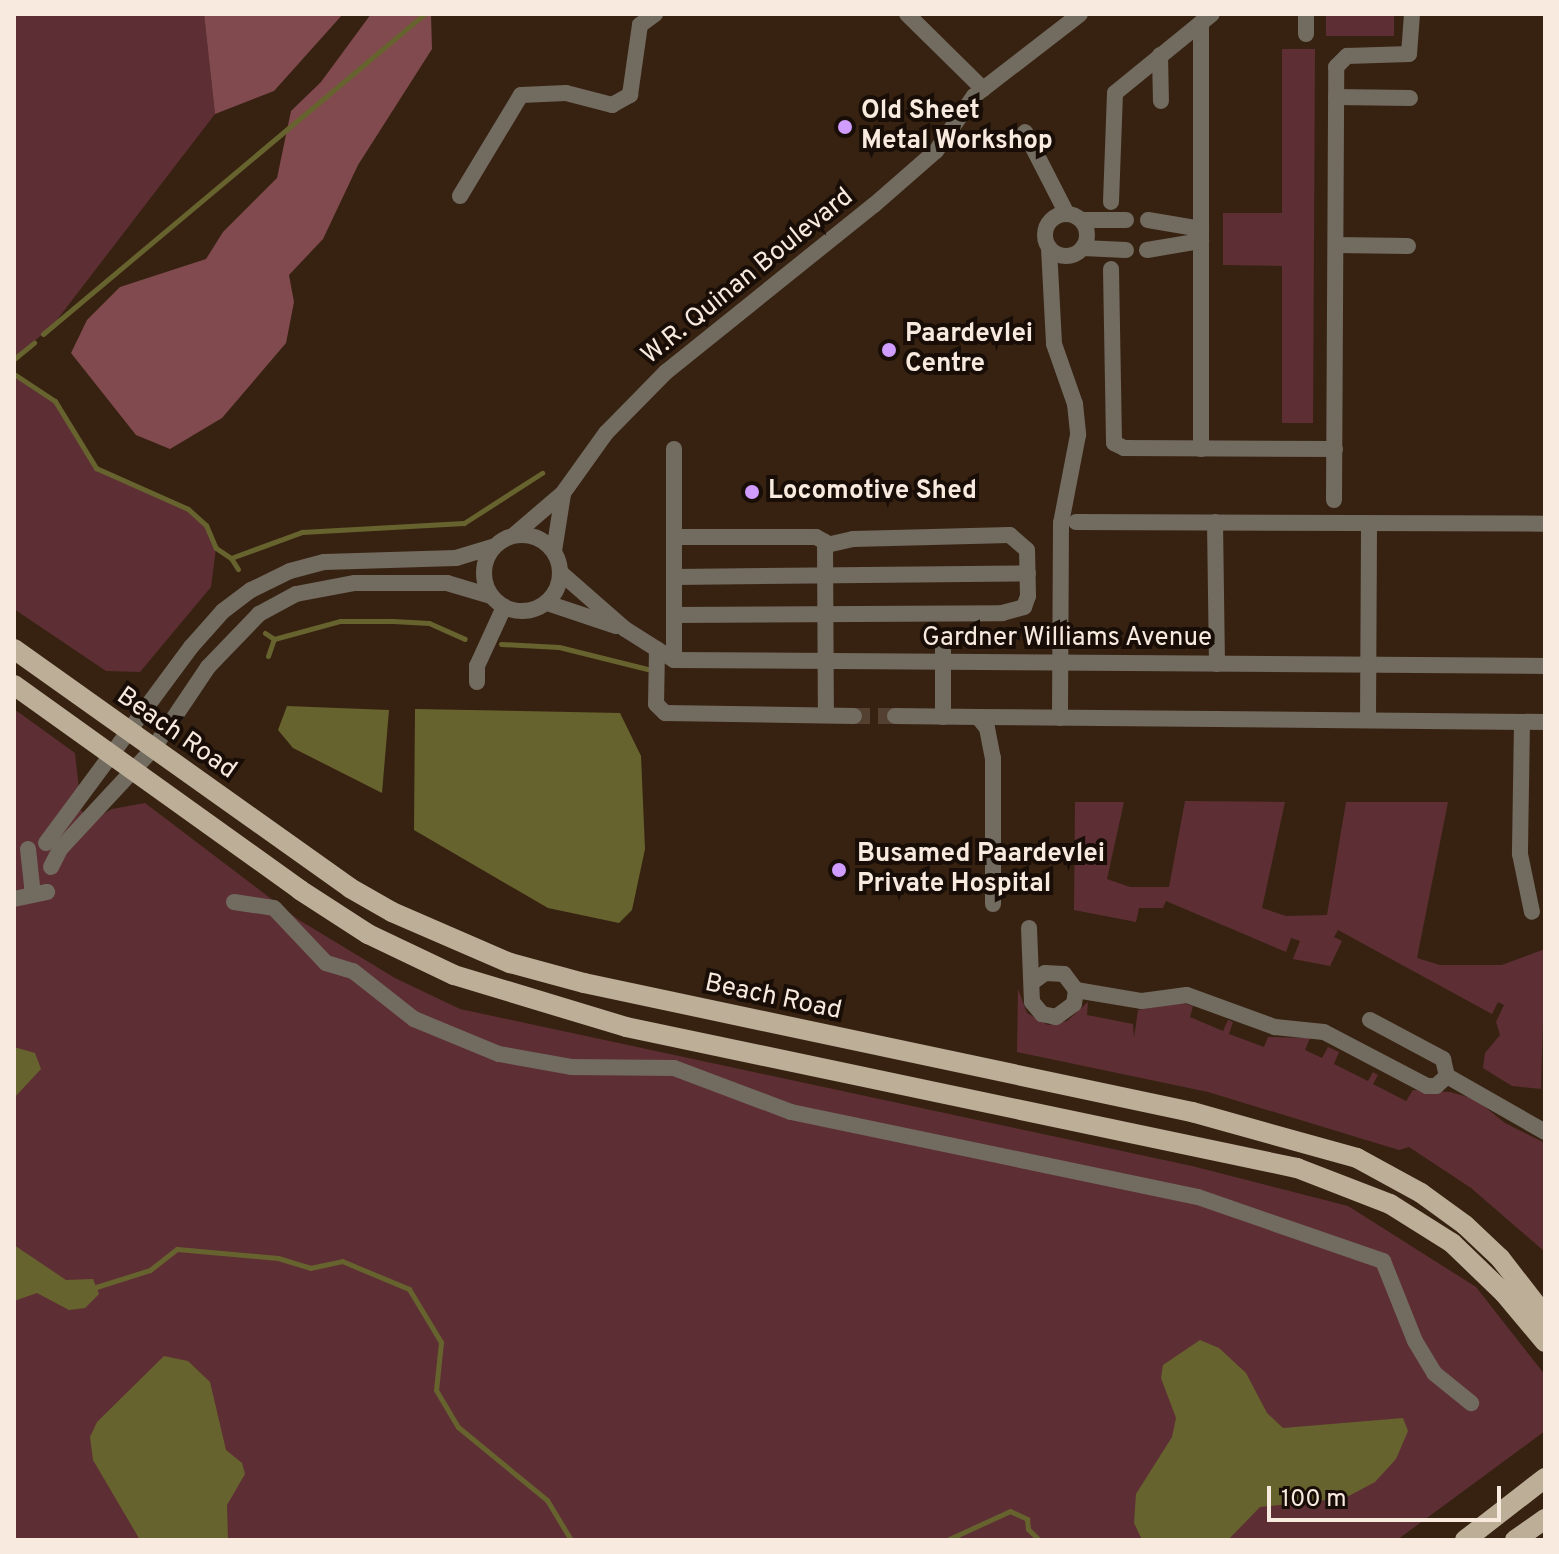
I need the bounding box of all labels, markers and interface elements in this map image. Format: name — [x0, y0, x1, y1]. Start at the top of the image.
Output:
place label: Old Sheet Metal Workshop — [861, 96, 1053, 158]
marker: Old Sheet Metal Workshop — [836, 118, 854, 136]
street label: W.R. Quinan Boulevard — [636, 182, 860, 372]
place label: Paardevlei Centre — [905, 319, 1033, 380]
marker: Paardevlei Centre — [880, 341, 898, 359]
place label: Locomotive Shed — [768, 476, 977, 508]
marker: Locomotive Shed — [743, 483, 761, 501]
street label: Gardner Williams Avenue — [921, 623, 1213, 655]
street label: Beach Road — [110, 681, 242, 787]
place label: Busamed Paardevlei Private Hospital — [857, 839, 1105, 900]
marker: Busamed Paardevlei Private Hospital — [828, 859, 850, 881]
street label: Beach Road — [702, 968, 844, 1028]
scale bar — [1271, 1470, 1505, 1520]
text: 100 m — [1281, 1485, 1347, 1515]

